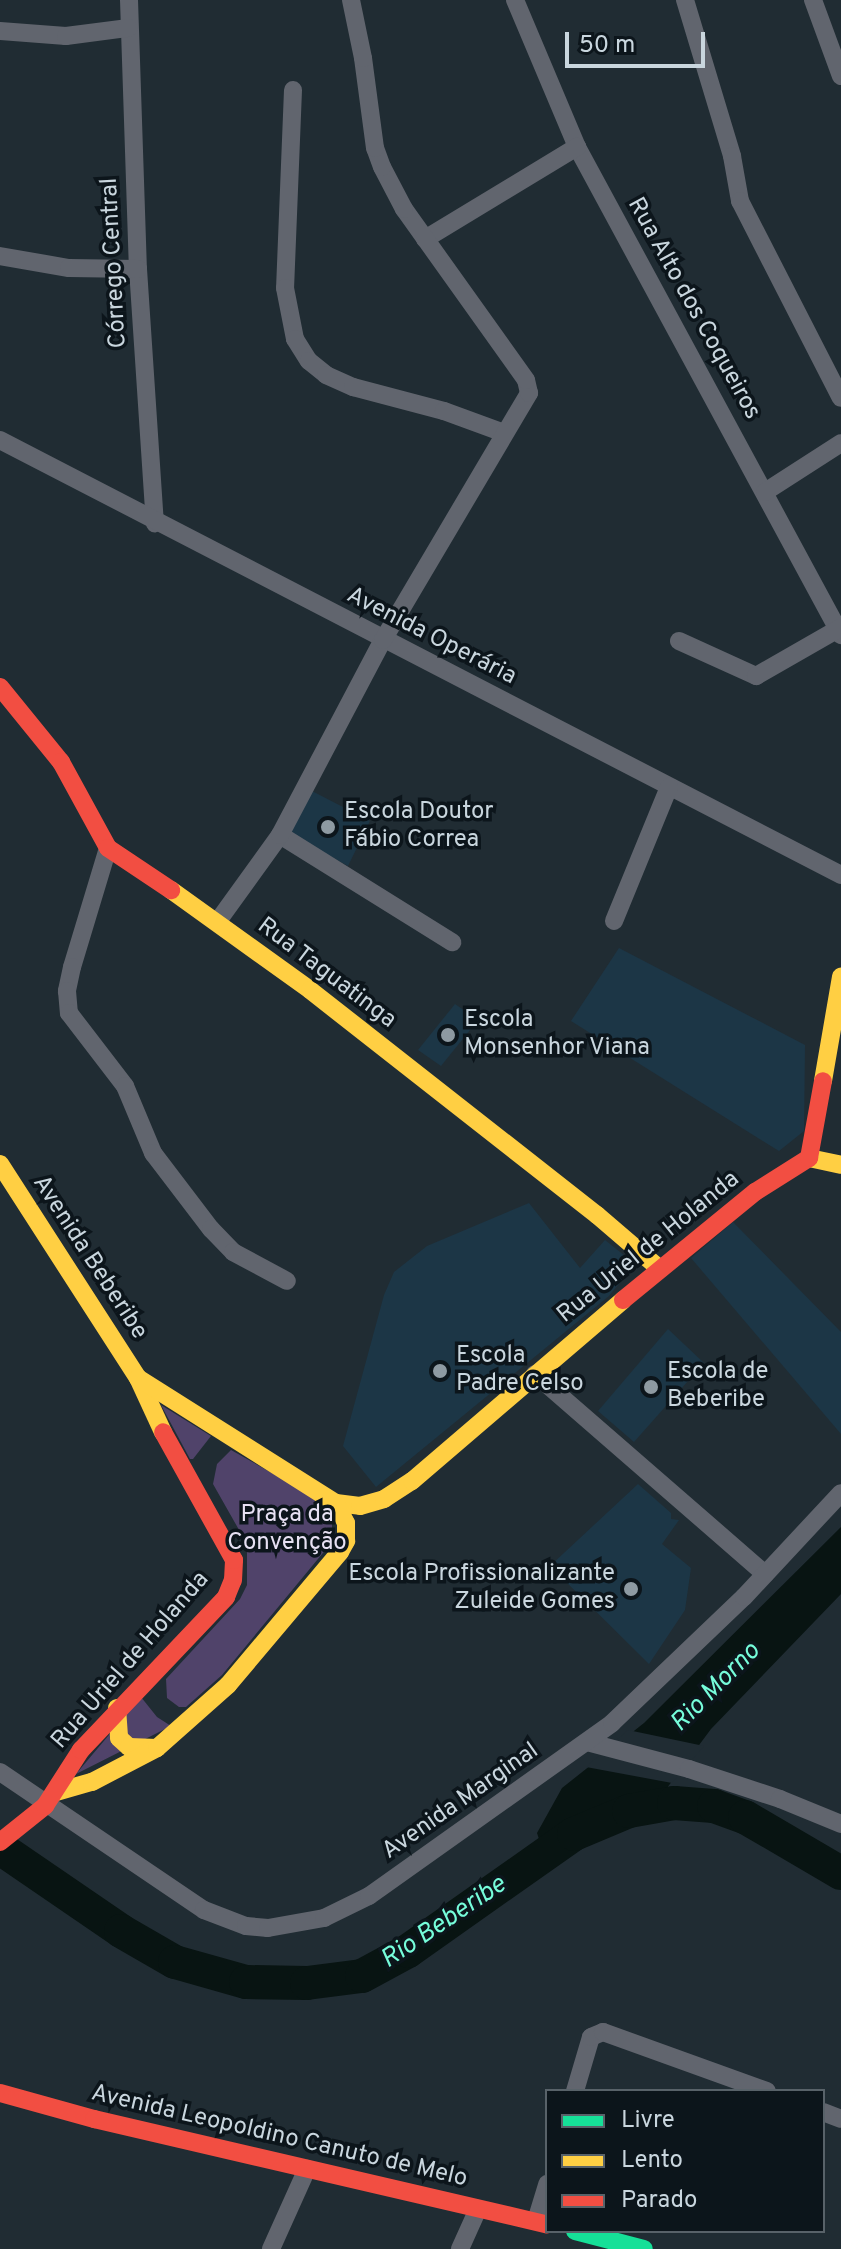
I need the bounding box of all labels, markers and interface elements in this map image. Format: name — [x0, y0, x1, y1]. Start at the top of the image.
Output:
scale bar — [569, 16, 709, 66]
text: 50 m — [579, 31, 635, 61]
street label: Córrego Central — [96, 177, 134, 349]
street label: Rua Alto dos Coqueiros — [620, 193, 766, 425]
street label: Avenida Operária — [341, 582, 521, 692]
place label: Escola Doutor Fábio Correa — [344, 799, 494, 855]
marker: Escola Doutor Fábio Correa — [319, 818, 337, 836]
street label: Rua Taguatinga — [251, 912, 401, 1036]
place label: Escola Monsenhor Viana — [464, 1007, 651, 1063]
marker: Escola Monsenhor Viana — [439, 1026, 457, 1044]
street label: Rua Uriel de Holanda — [552, 1166, 746, 1330]
street label: Avenida Beberibe — [25, 1171, 153, 1345]
place label: Escola Padre Celso — [456, 1343, 584, 1399]
place label: Escola de Beberibe — [667, 1359, 768, 1415]
marker: Escola Padre Celso — [431, 1362, 449, 1380]
marker: Escola de Beberibe — [642, 1378, 660, 1396]
park label: Praça da Convenção — [227, 1502, 347, 1558]
place label: Escola Profissionalizante Zuleide Gomes — [348, 1561, 615, 1617]
street label: Rua Uriel de Holanda — [46, 1566, 216, 1756]
marker: Escola Profissionalizante Zuleide Gomes — [622, 1580, 640, 1598]
water label: Rio Morno — [665, 1637, 767, 1739]
street label: Avenida Marginal — [377, 1737, 545, 1867]
water label: Rio Beberibe — [376, 1870, 512, 1976]
street label: Avenida Leopoldino Canuto de Melo — [88, 2080, 470, 2194]
legend — [545, 2089, 825, 2233]
text: Livre — [621, 2106, 675, 2136]
text: Lento — [621, 2146, 683, 2176]
text: Parado — [621, 2186, 697, 2216]

